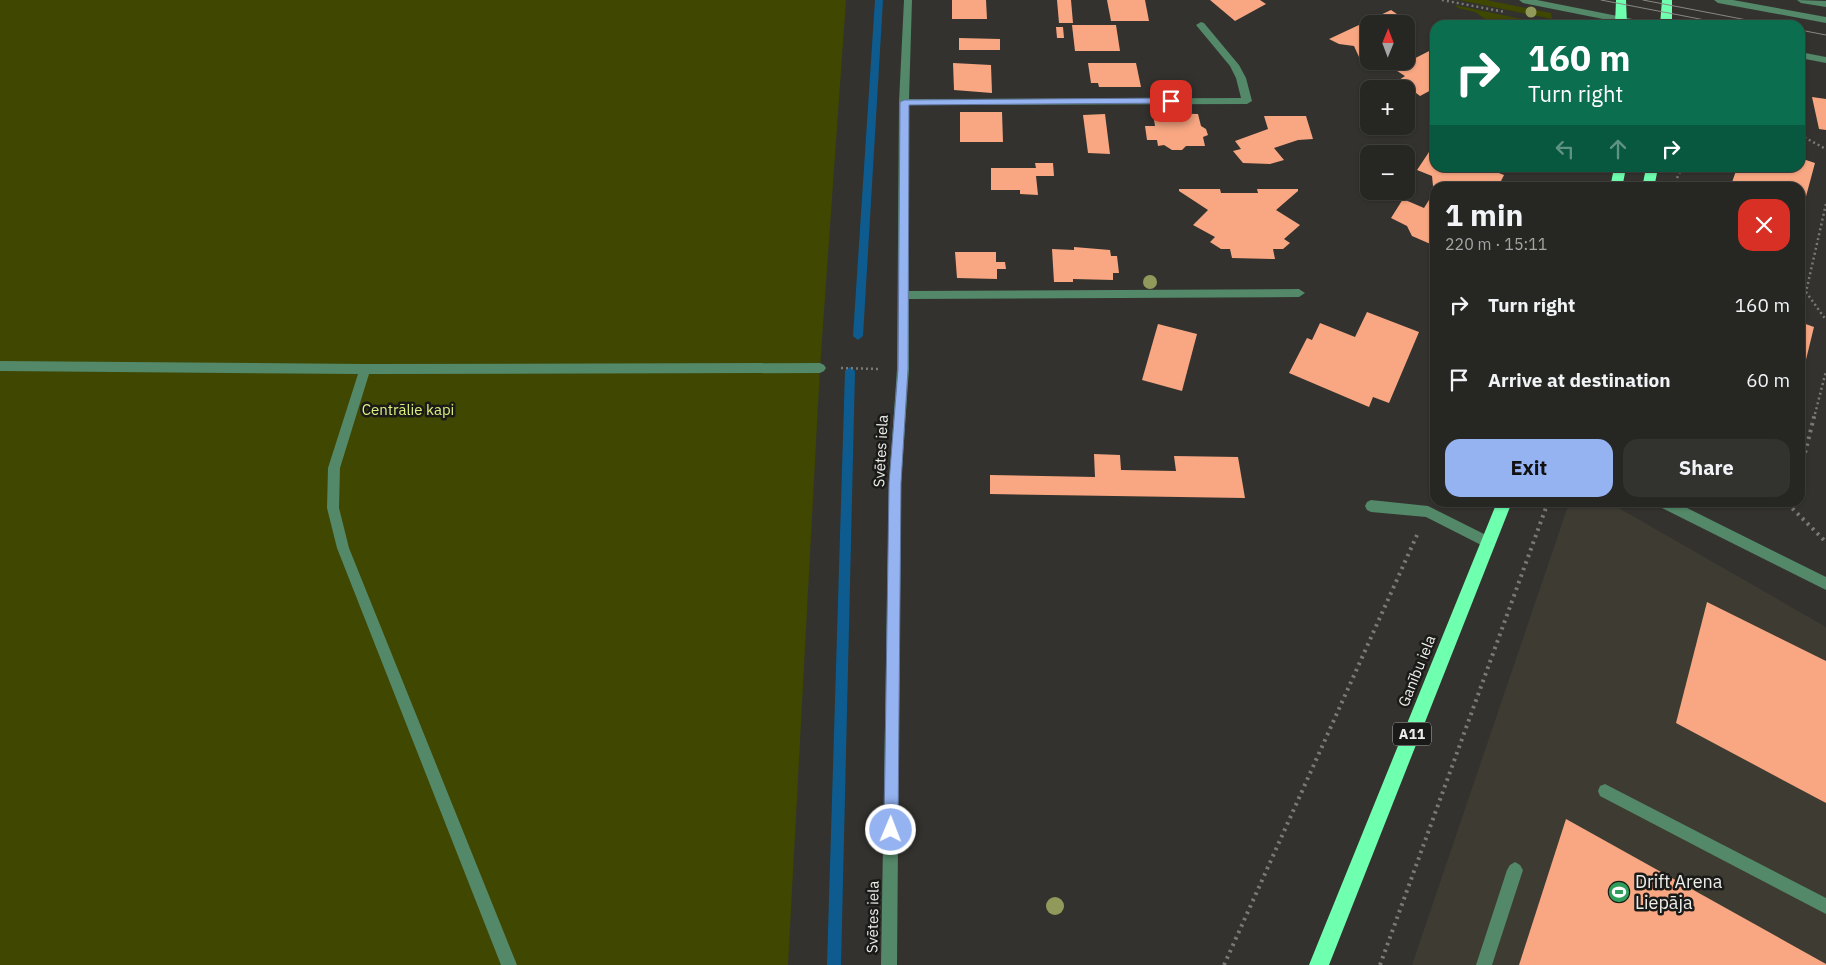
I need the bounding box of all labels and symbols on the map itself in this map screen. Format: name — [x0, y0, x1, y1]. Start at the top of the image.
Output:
north arrow — [1360, 15, 1415, 70]
pin — [1150, 80, 1192, 122]
park label: Centrālie kapi — [362, 400, 454, 419]
street label: Svētes iela — [869, 414, 892, 488]
street label: Ganību iela — [1394, 632, 1439, 709]
road number: A11 — [1393, 722, 1431, 746]
position arrow — [864, 803, 916, 855]
place label: Drift Arena Liepāja — [1635, 870, 1723, 914]
sports icon: Drift Arena Liepāja — [1607, 880, 1631, 904]
street label: Svētes iela — [862, 881, 883, 953]

